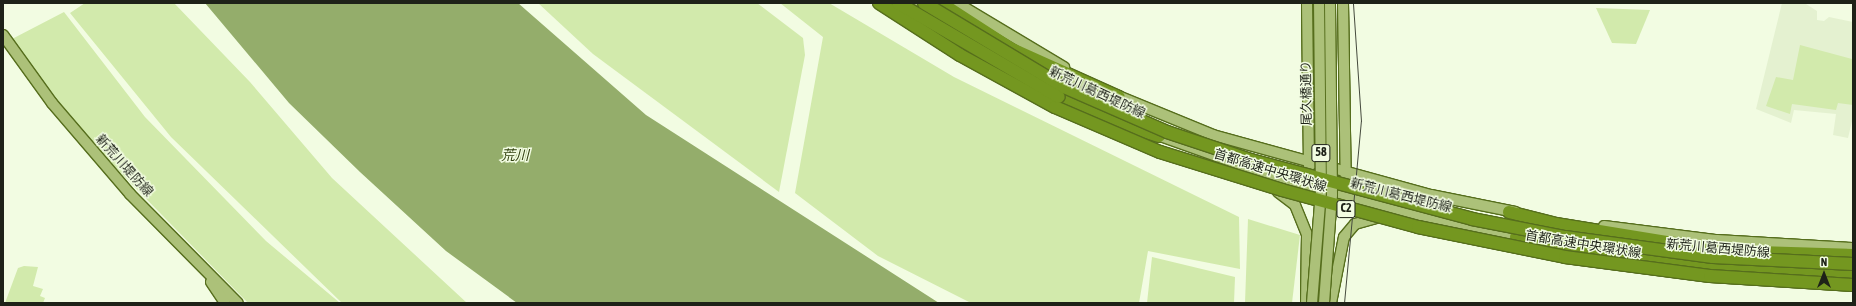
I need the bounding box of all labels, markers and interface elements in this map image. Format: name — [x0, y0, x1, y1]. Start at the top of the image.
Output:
street label: 尾久橋通り — [1299, 60, 1315, 126]
street label: 新荒川葛西堤防線 — [1047, 64, 1147, 122]
street label: 新荒川堤防線 — [92, 132, 156, 200]
road number: 58 — [1311, 143, 1331, 163]
street label: 首都高速中央環状線 — [1212, 146, 1328, 196]
water label: 荒川 — [501, 147, 529, 163]
street label: 新荒川葛西堤防線 — [1349, 176, 1453, 216]
road number: C2 — [1336, 199, 1356, 219]
street label: 首都高速中央環状線 — [1524, 228, 1642, 262]
street label: 新荒川葛西堤防線 — [1666, 237, 1770, 261]
north arrow — [1804, 254, 1844, 294]
text: N — [1821, 256, 1827, 268]

